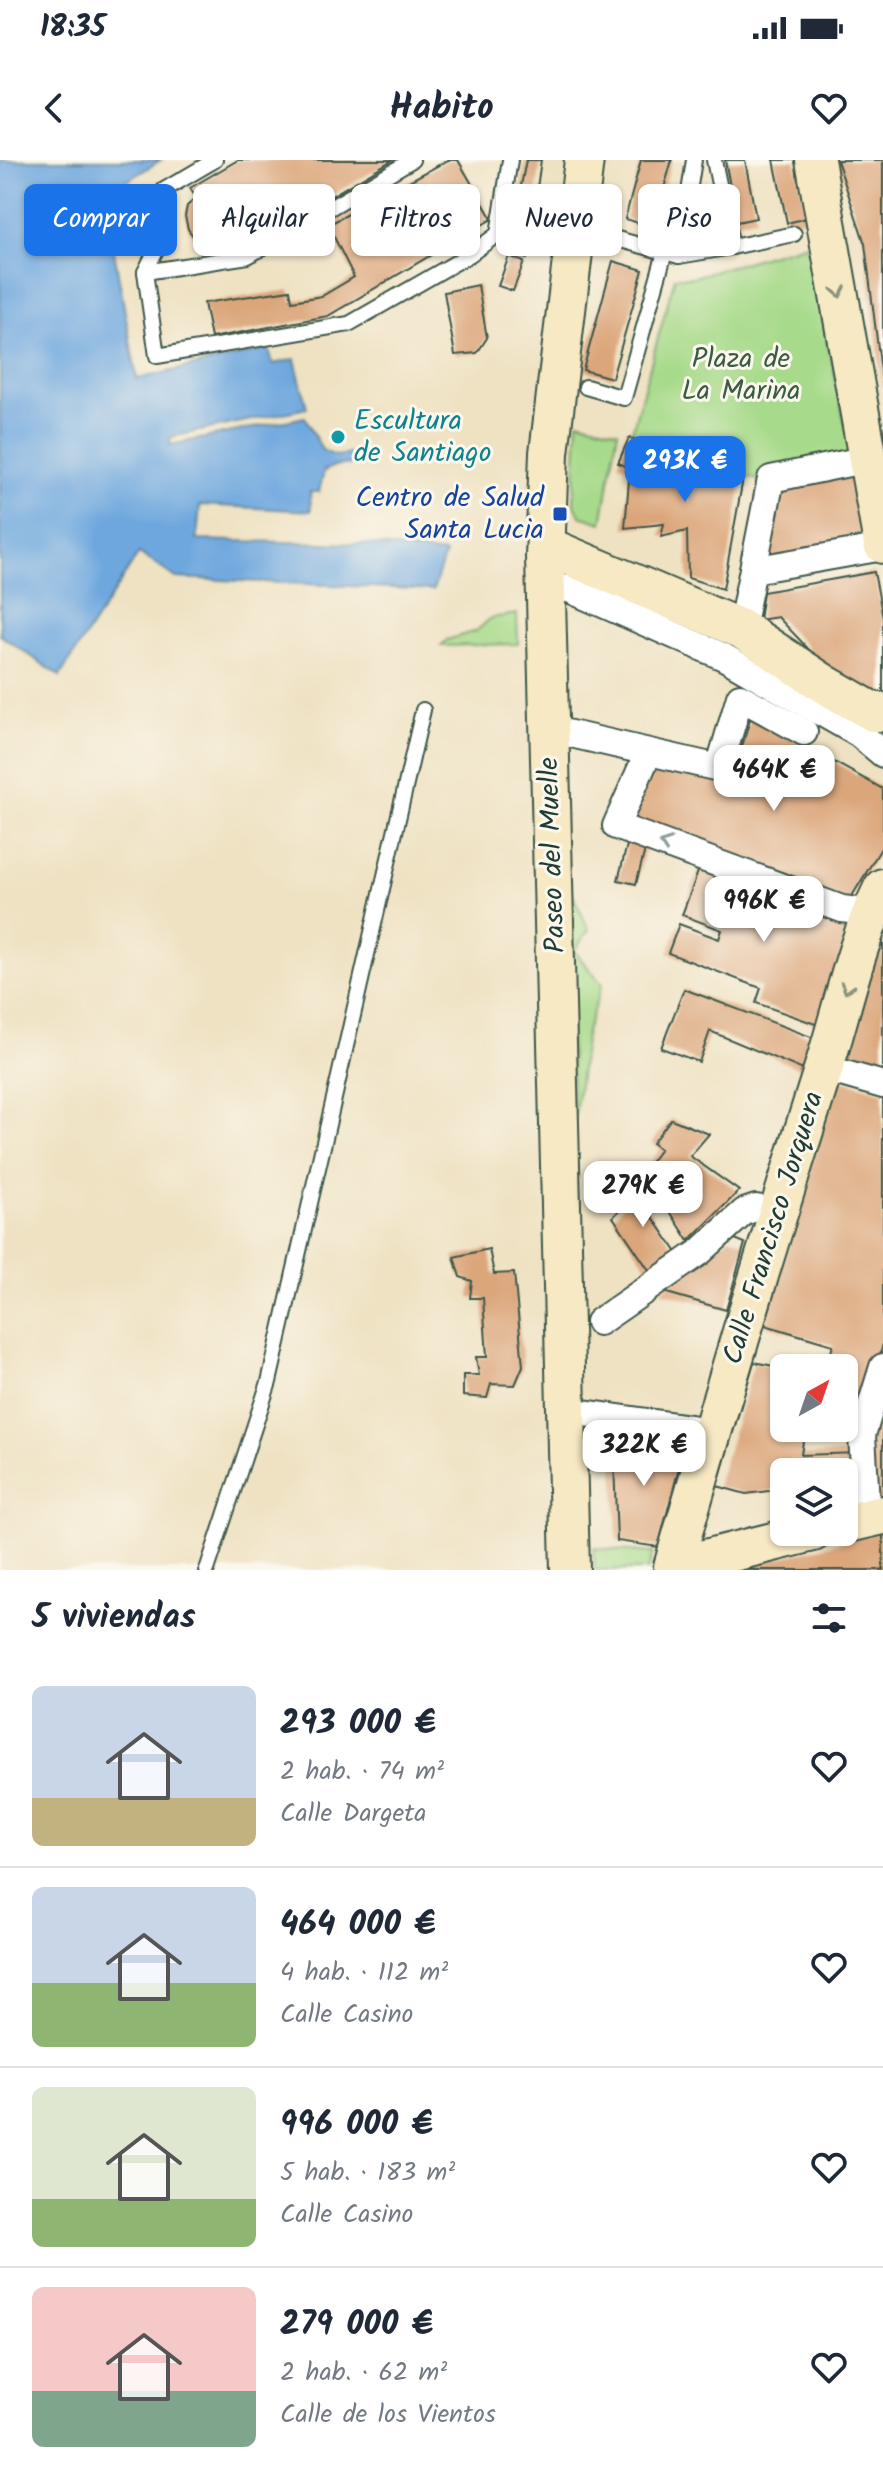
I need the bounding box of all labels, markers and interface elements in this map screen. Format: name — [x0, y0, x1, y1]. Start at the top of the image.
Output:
text: 18:35 — [40, 4, 106, 52]
text: Habito — [389, 80, 494, 137]
icon: back — [32, 86, 76, 130]
icon: heart — [807, 86, 851, 130]
chip: Comprar — [24, 184, 177, 256]
chip: Alquilar — [193, 184, 335, 256]
chip: Filtros — [351, 184, 480, 256]
chip: Nuevo — [496, 184, 622, 256]
chip: Piso — [638, 184, 740, 256]
one-way arrow — [830, 285, 847, 299]
park label: Plaza de La Marina — [682, 337, 800, 414]
place label: Escultura de Santiago — [354, 399, 491, 476]
marker: Escultura de Santiago — [329, 428, 347, 446]
pin: 293K € — [620, 436, 750, 504]
text: 293K € — [643, 441, 727, 483]
place label: Centro de Salud Santa Lucia — [356, 476, 545, 553]
marker: Centro de Salud Santa Lucia — [551, 505, 569, 523]
pin: 464K € — [709, 745, 839, 813]
text: 464K € — [732, 750, 816, 792]
street label: Paseo del Muelle — [527, 756, 579, 954]
one-way arrow — [659, 837, 673, 854]
pin: 996K € — [699, 876, 829, 944]
text: 996K € — [723, 881, 805, 923]
one-way arrow — [840, 980, 856, 994]
street label: Calle Francisco Jorquera — [711, 1086, 837, 1370]
pin: 279K € — [578, 1161, 708, 1229]
text: 279K € — [602, 1166, 684, 1208]
north arrow — [770, 1354, 858, 1442]
map controls — [770, 1354, 858, 1546]
pin: 322K € — [579, 1420, 709, 1488]
text: 322K € — [601, 1425, 687, 1467]
button: layers — [770, 1458, 858, 1546]
text: 5 viviendas — [32, 1591, 196, 1645]
icon: filters — [807, 1596, 851, 1640]
text: 293 000 € — [280, 1697, 436, 1751]
icon: home — [96, 1718, 192, 1814]
icon: heart — [807, 1744, 851, 1788]
text: 2 hab. · 74 m² — [280, 1751, 444, 1793]
text: Calle Dargeta — [280, 1793, 427, 1835]
text: 464 000 € — [280, 1898, 436, 1952]
icon: home — [96, 1919, 192, 2015]
icon: heart — [807, 1945, 851, 1989]
text: 4 hab. · 112 m² — [280, 1952, 448, 1994]
text: Calle Casino — [280, 1994, 413, 2036]
text: 996 000 € — [280, 2098, 433, 2152]
icon: home — [96, 2119, 192, 2215]
icon: heart — [807, 2145, 851, 2189]
text: 5 hab. · 183 m² — [280, 2152, 455, 2194]
text: Calle Casino — [280, 2194, 413, 2236]
text: 279 000 € — [280, 2298, 433, 2352]
icon: home — [96, 2319, 192, 2415]
icon: heart — [807, 2345, 851, 2389]
text: 2 hab. · 62 m² — [280, 2352, 447, 2394]
text: Calle de los Vientos — [280, 2394, 496, 2436]

